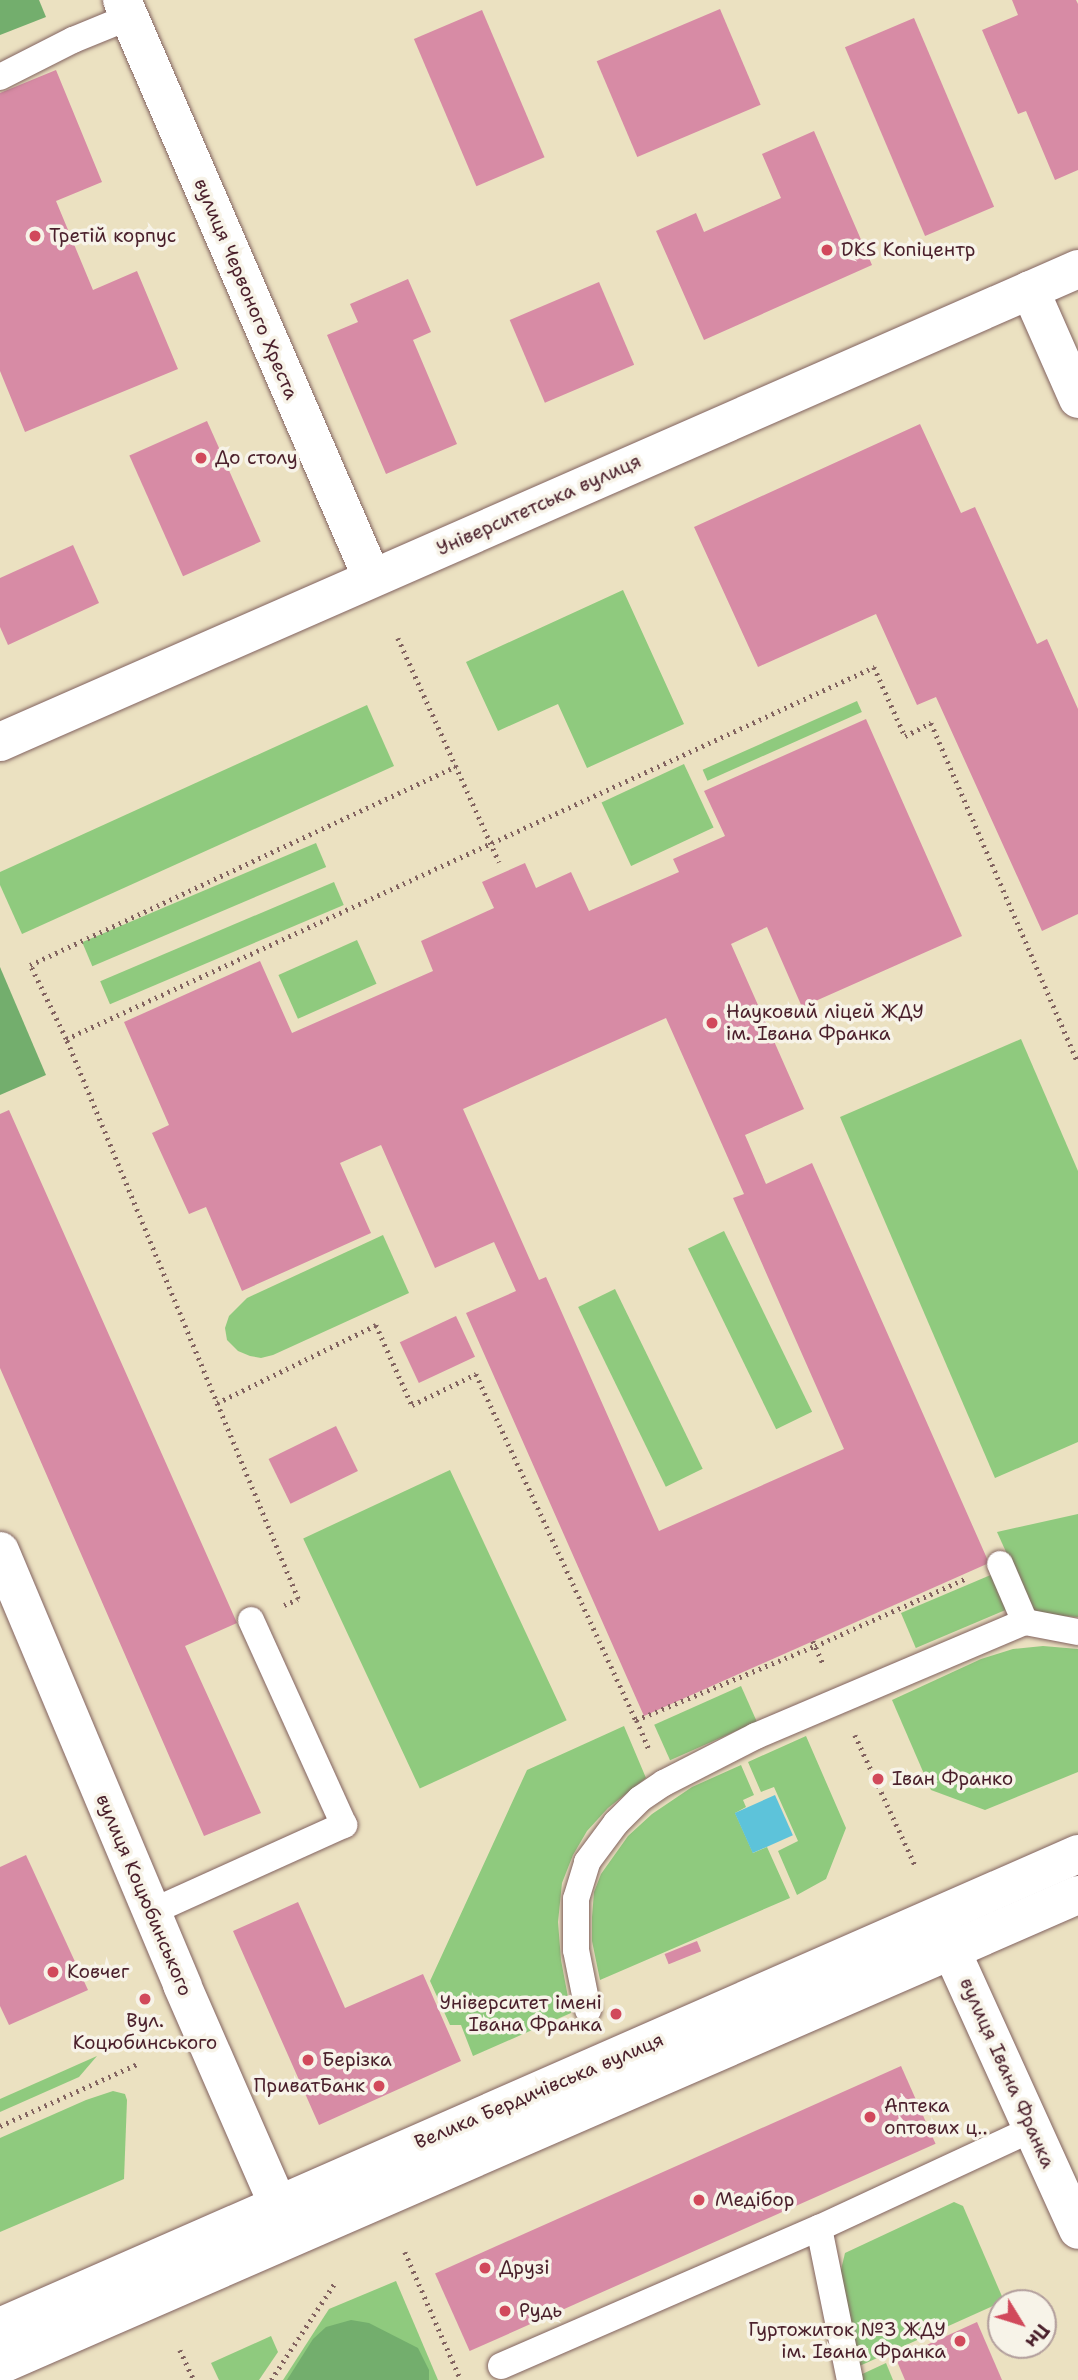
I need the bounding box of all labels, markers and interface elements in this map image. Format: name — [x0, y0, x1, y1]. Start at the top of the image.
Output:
street label: вулиця Червоного Хреста — [189, 175, 303, 403]
place label: Третій корпус — [49, 225, 176, 247]
marker: Третій корпус — [27, 228, 43, 244]
place label: DKS Копіцентр — [841, 239, 976, 261]
marker: DKS Копіцентр — [819, 242, 835, 258]
place label: До столу — [215, 447, 298, 469]
marker: До столу — [193, 450, 209, 466]
street label: Університетська вулиця — [433, 450, 645, 560]
place label: Науковий ліцей ЖДУ ім. Івана Франка — [726, 1001, 924, 1045]
marker: Науковий ліцей ЖДУ ім. Івана Франка — [704, 1015, 720, 1031]
place label: Іван Франко — [892, 1768, 1013, 1790]
marker: Іван Франко — [870, 1771, 886, 1787]
street label: вулиця Коцюбинського — [91, 1791, 197, 1999]
place label: Ковчег — [67, 1961, 129, 1983]
marker: Ковчег — [45, 1964, 61, 1980]
street label: вулиця Івана Франка — [955, 1974, 1059, 2172]
marker: Вул. Коцюбинського — [137, 1991, 153, 2007]
place label: Університет імені Івана Франка — [440, 1992, 602, 2036]
marker: Університет імені Івана Франка — [608, 2006, 624, 2022]
place label: Вул. Коцюбинського — [73, 2010, 217, 2054]
street label: Велика Бердичівська вулиця — [411, 2028, 667, 2154]
place label: Берізка — [322, 2049, 392, 2071]
marker: Берізка — [300, 2052, 316, 2068]
place label: ПриватБанк — [254, 2075, 365, 2097]
marker: ПриватБанк — [371, 2078, 387, 2094]
place label: Аптека оптових ц‥ — [884, 2095, 987, 2139]
marker: Аптека оптових ц‥ — [862, 2109, 878, 2125]
place label: Медібор — [715, 2189, 794, 2211]
marker: Медібор — [689, 2190, 709, 2210]
place label: Друзі — [499, 2257, 550, 2279]
marker: Друзі — [477, 2260, 493, 2276]
north arrow — [987, 2289, 1057, 2359]
place label: Рудь — [519, 2300, 562, 2322]
marker: Рудь — [497, 2303, 513, 2319]
text: Пн — [1020, 2318, 1055, 2354]
place label: Гуртожиток №3 ЖДУ ім. Івана Франка — [748, 2319, 946, 2363]
marker: Гуртожиток №3 ЖДУ ім. Івана Франка — [952, 2333, 968, 2349]

